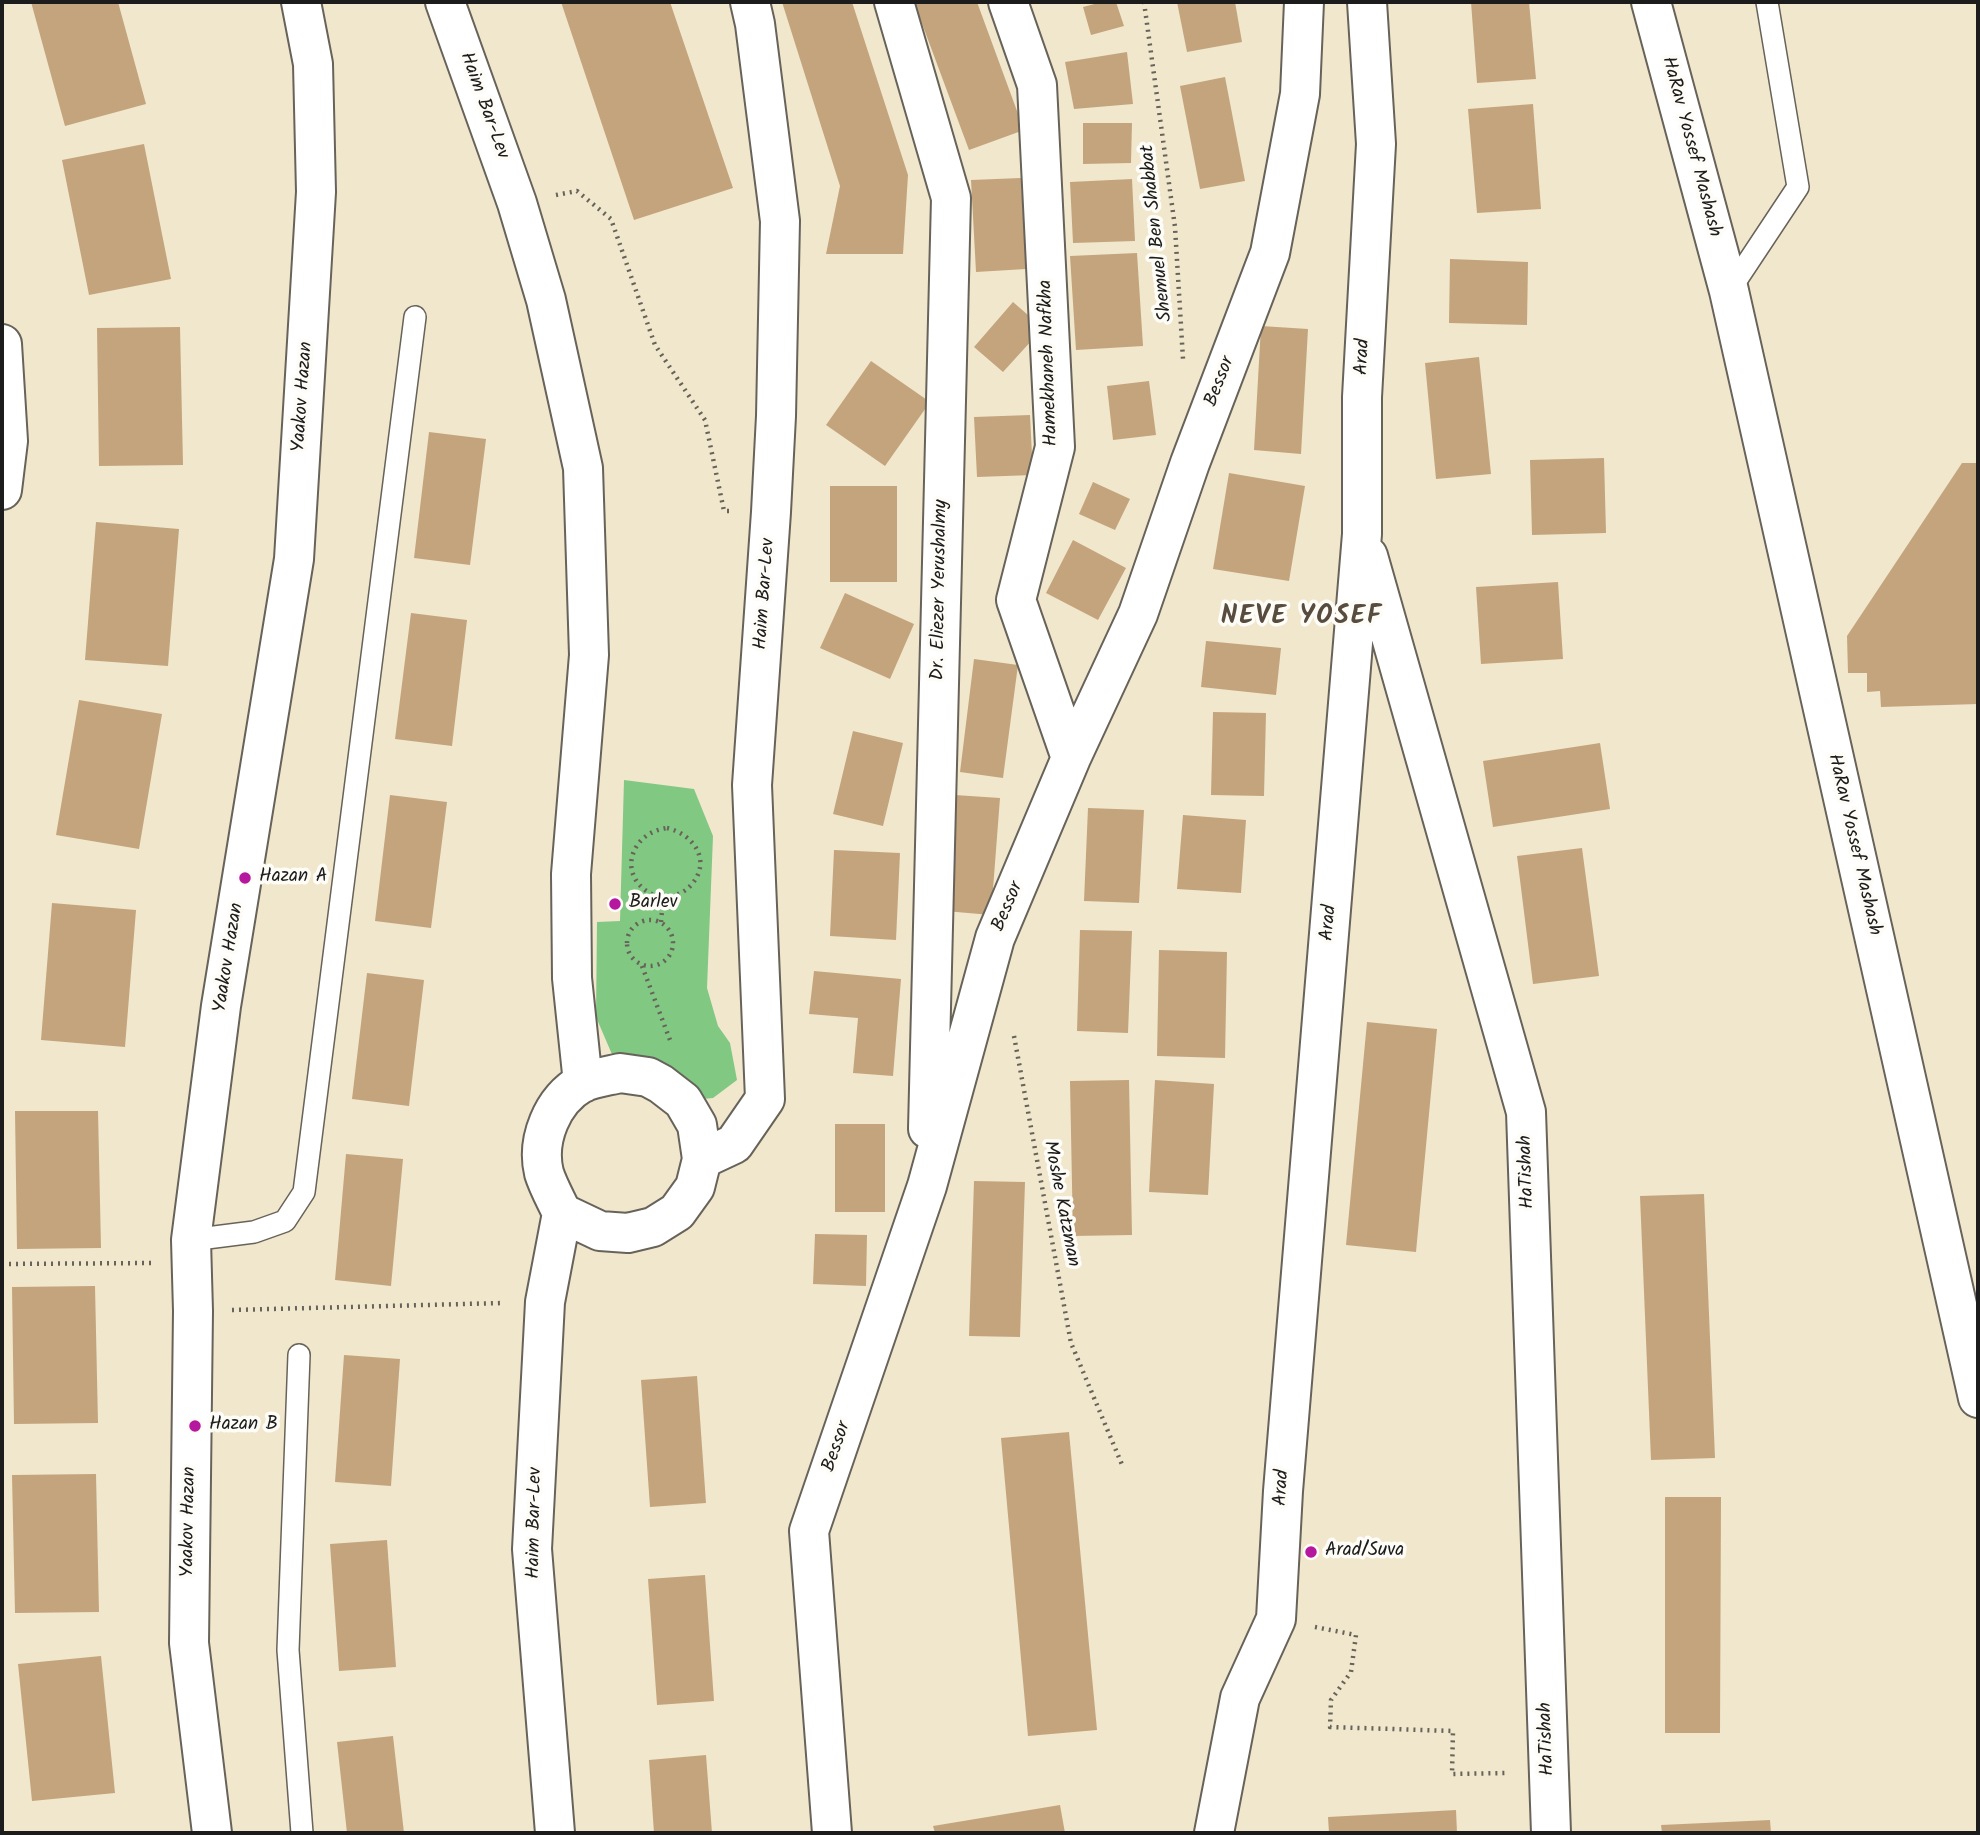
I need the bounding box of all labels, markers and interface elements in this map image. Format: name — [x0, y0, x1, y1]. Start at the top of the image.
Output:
street label: Haim Bar-Lev — [453, 50, 513, 162]
street label: HaRav Yossef Mashash — [1655, 54, 1725, 240]
street label: Shemuel Ben Shabbat — [1137, 143, 1179, 323]
street label: Hamekhaneh Nafkha — [1036, 279, 1064, 447]
street label: Arad — [1352, 338, 1376, 376]
street label: Yaakov Hazan — [289, 341, 319, 453]
street label: Bessor — [1201, 354, 1241, 410]
street label: Dr. Eliezer Yerushalmy — [928, 499, 954, 681]
street label: Haim Bar-Lev — [751, 537, 781, 651]
district label: NEVE YOSEF — [1222, 603, 1382, 635]
street label: HaRav Yossef Mashash — [1821, 752, 1885, 938]
place label: Hazan A — [259, 867, 327, 889]
marker: Hazan A — [237, 870, 253, 886]
street label: Bessor — [988, 879, 1030, 935]
place label: Barlev — [629, 893, 678, 915]
marker: Barlev — [607, 896, 623, 912]
street label: Yaakov Hazan — [210, 901, 250, 1015]
street label: Arad — [1317, 904, 1343, 942]
street label: HaTishah — [1515, 1135, 1541, 1209]
street label: Moshe Katzman — [1037, 1139, 1083, 1269]
place label: Hazan B — [209, 1415, 278, 1437]
marker: Hazan B — [187, 1418, 203, 1434]
street label: Bessor — [819, 1419, 857, 1475]
street label: Yaakov Hazan — [178, 1466, 202, 1578]
street label: Haim Bar-Lev — [524, 1467, 548, 1579]
street label: Arad — [1270, 1469, 1296, 1507]
place label: Arad/Suva — [1325, 1541, 1404, 1563]
marker: Arad/Suva — [1303, 1544, 1319, 1560]
street label: HaTishah — [1535, 1702, 1561, 1776]

